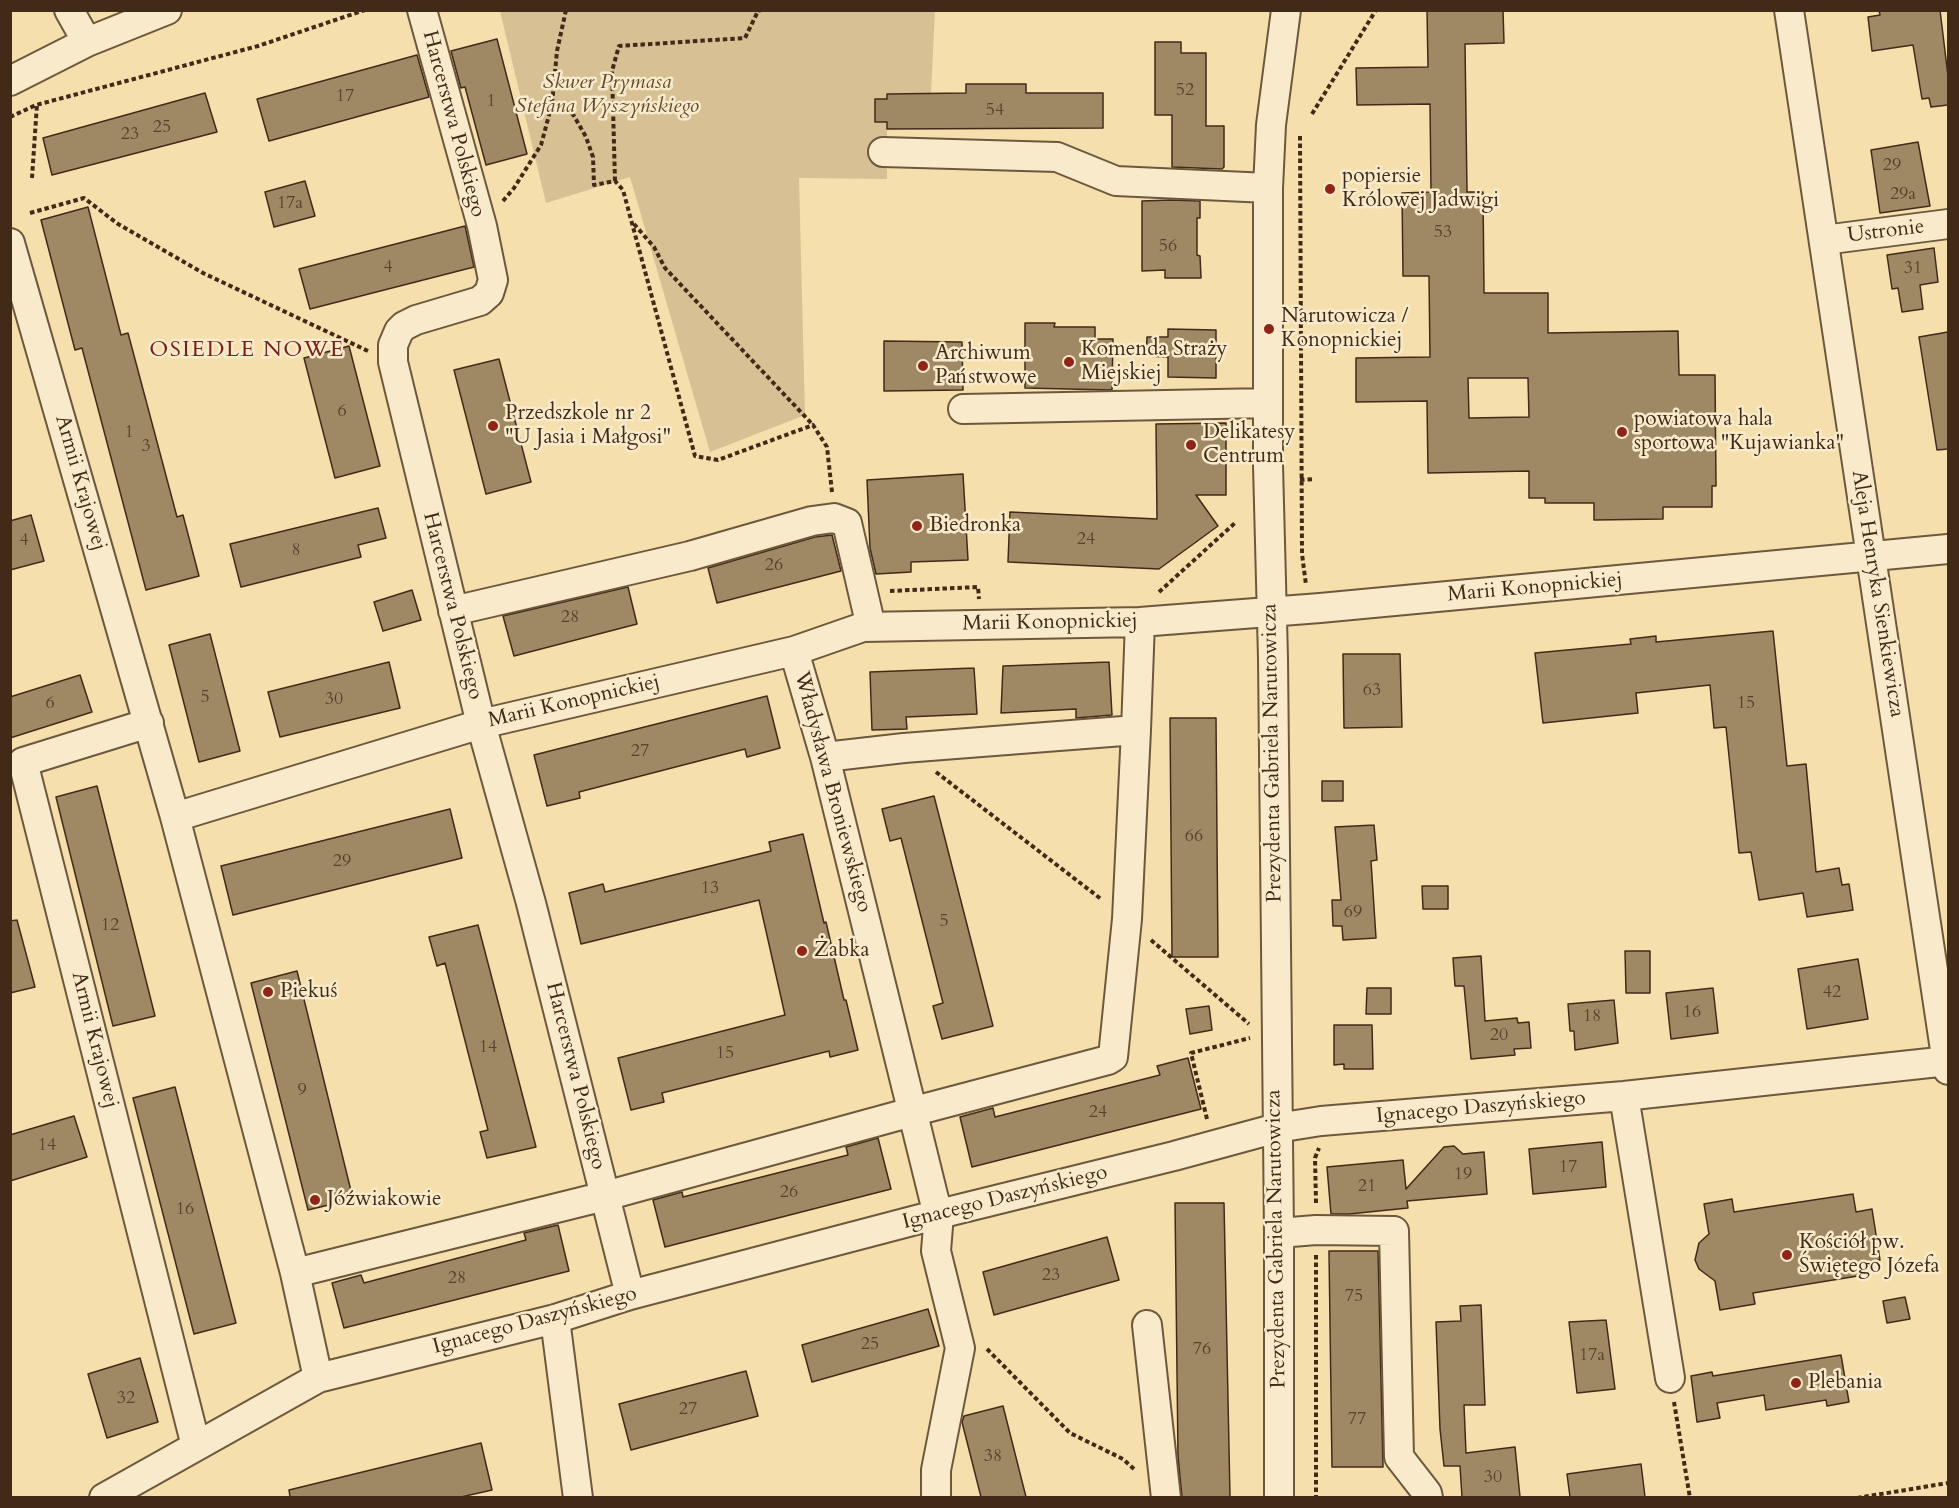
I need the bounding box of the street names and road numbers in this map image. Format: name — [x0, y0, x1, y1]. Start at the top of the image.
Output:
street label: Harcerstwa Polskiego — [416, 28, 490, 220]
street label: Ustronie — [1846, 215, 1926, 249]
street label: Armii Krajowej — [49, 412, 111, 554]
street label: Aleja Henryka Sienkiewicza — [1845, 469, 1909, 719]
street label: Harcerstwa Polskiego — [417, 510, 487, 702]
street label: Marii Konopnickiej — [1447, 568, 1623, 608]
street label: Prezydenta Gabriela Narutowicza — [1258, 603, 1288, 903]
street label: Marii Konopnickiej — [962, 609, 1138, 637]
street label: Władysława Broniewskiego — [788, 669, 876, 915]
street label: Marii Konopnickiej — [486, 670, 662, 734]
street label: Armii Krajowej — [65, 969, 123, 1111]
street label: Harcerstwa Polskiego — [540, 980, 610, 1172]
street label: Ignacego Daszyńskiego — [1375, 1086, 1587, 1130]
street label: Prezydenta Gabriela Narutowicza — [1262, 1089, 1292, 1389]
street label: Ignacego Daszyńskiego — [900, 1160, 1110, 1236]
street label: Ignacego Daszyńskiego — [430, 1282, 640, 1360]

